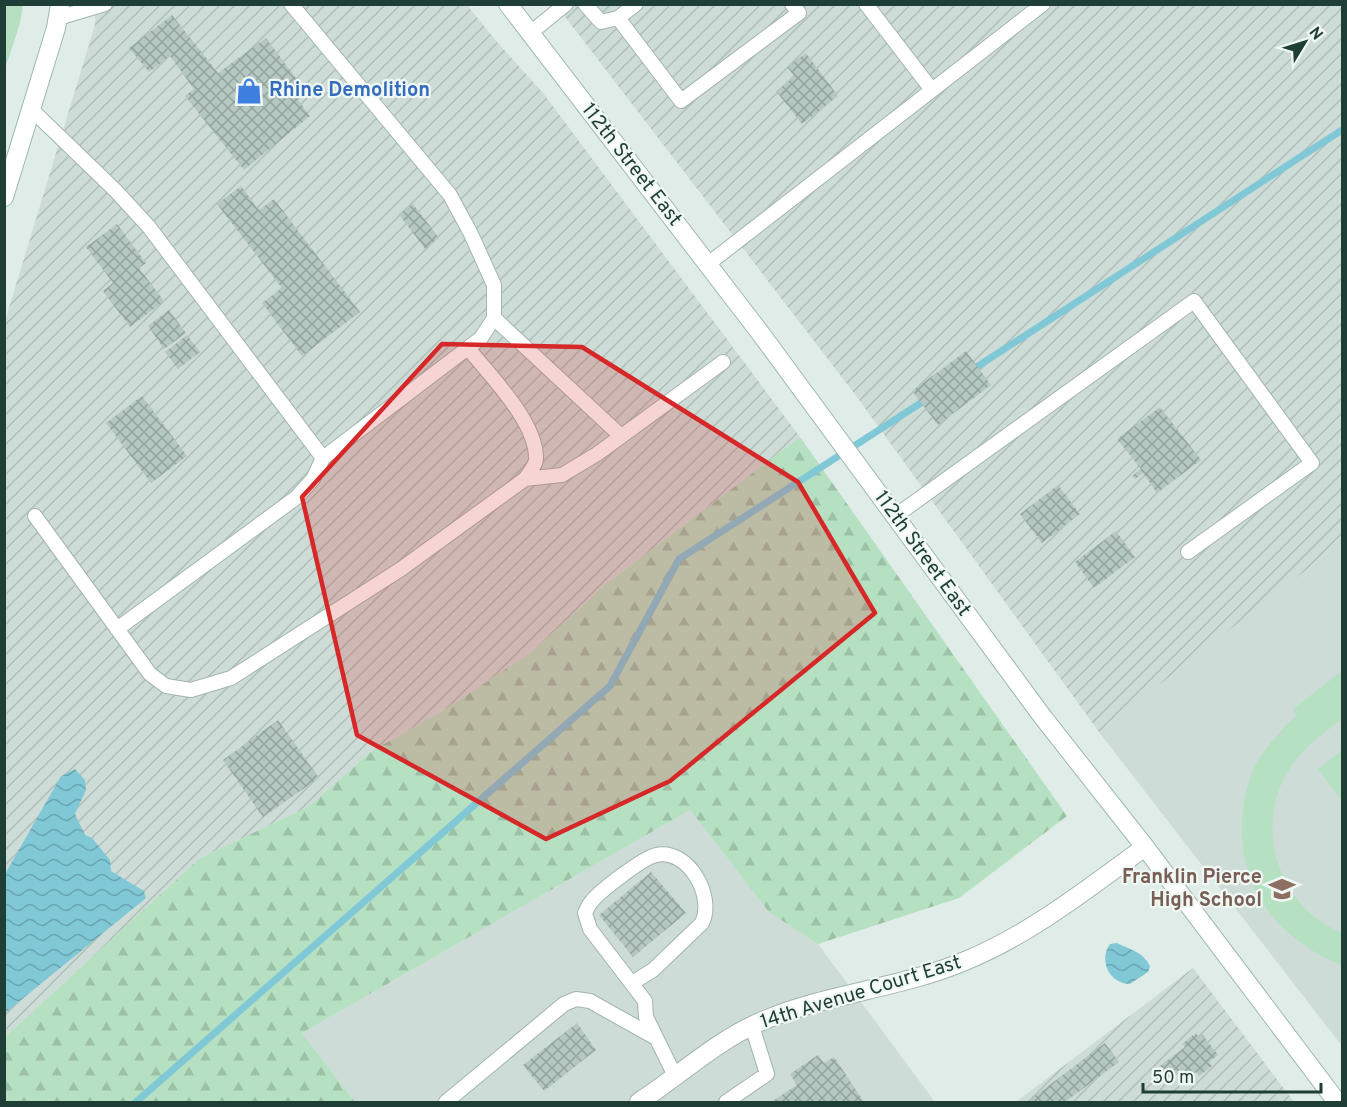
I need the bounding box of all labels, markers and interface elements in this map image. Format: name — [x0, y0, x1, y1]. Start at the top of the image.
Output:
north arrow — [1275, 12, 1335, 72]
text: N — [1304, 23, 1327, 45]
shop icon: Rhine Demolition — [234, 76, 264, 106]
place label: Rhine Demolition — [269, 78, 430, 104]
street label: 112th Street East — [575, 98, 687, 232]
street label: 112th Street East — [868, 486, 976, 622]
place label: Franklin Pierce High School — [1122, 865, 1262, 914]
school or university icon: Franklin Pierce High School — [1267, 874, 1297, 904]
street label: 14th Avenue Court East — [758, 950, 964, 1036]
scale bar — [1143, 1056, 1322, 1094]
text: 50 m — [1152, 1067, 1194, 1090]

